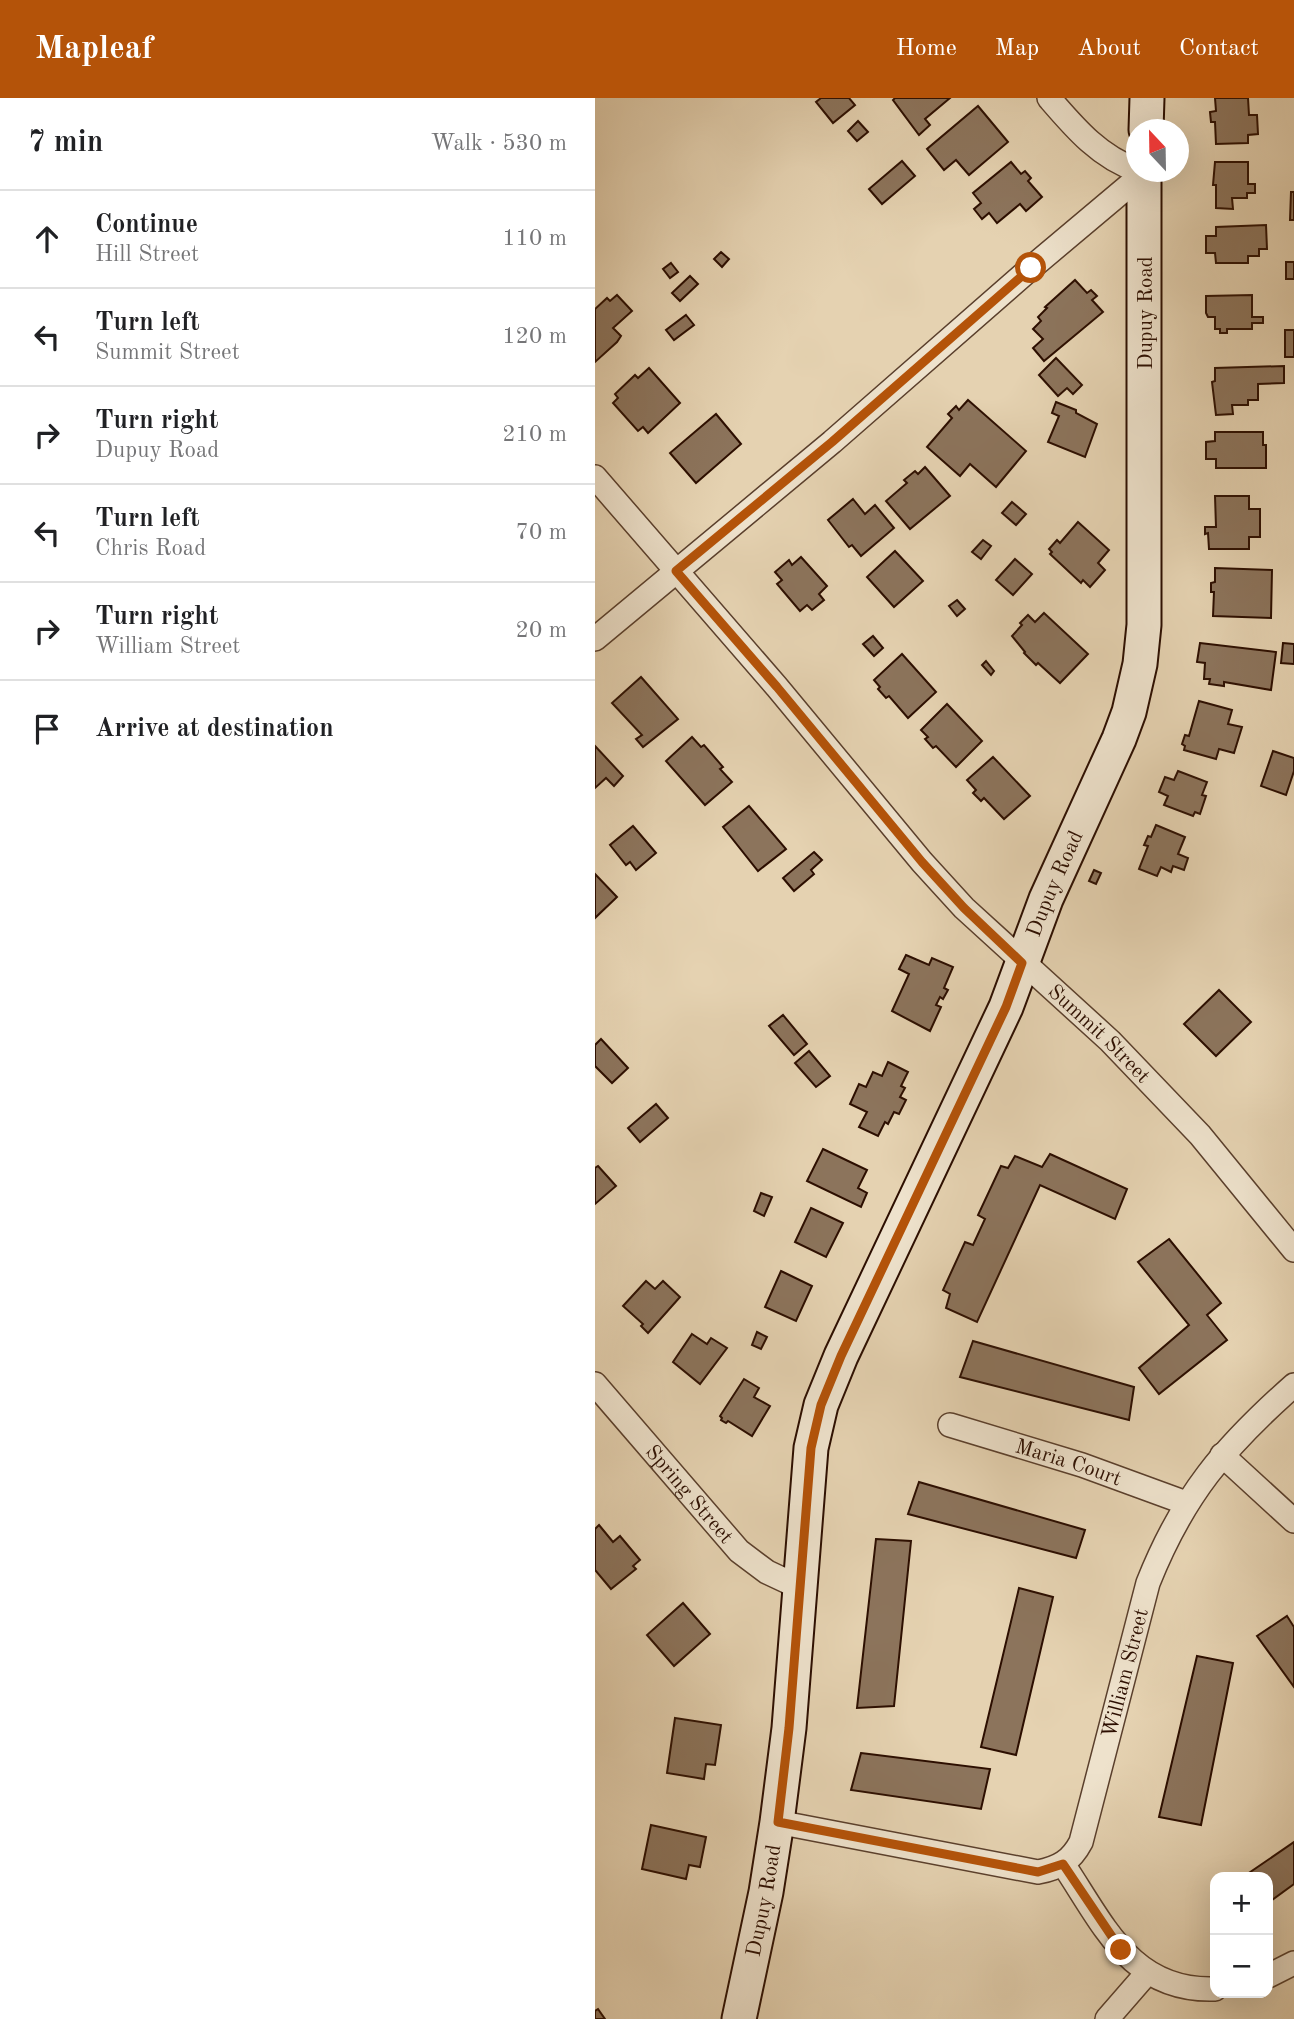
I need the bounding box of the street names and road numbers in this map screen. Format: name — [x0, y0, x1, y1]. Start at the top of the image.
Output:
street label: Dupuy Road — [1136, 256, 1157, 370]
street label: Dupuy Road — [1024, 828, 1088, 940]
street label: Summit Street — [1043, 981, 1153, 1088]
street label: Maria Court — [1012, 1436, 1124, 1490]
street label: Spring Street — [641, 1442, 737, 1548]
street label: William Street — [1099, 1606, 1153, 1740]
street label: Dupuy Road — [744, 1843, 785, 1959]

